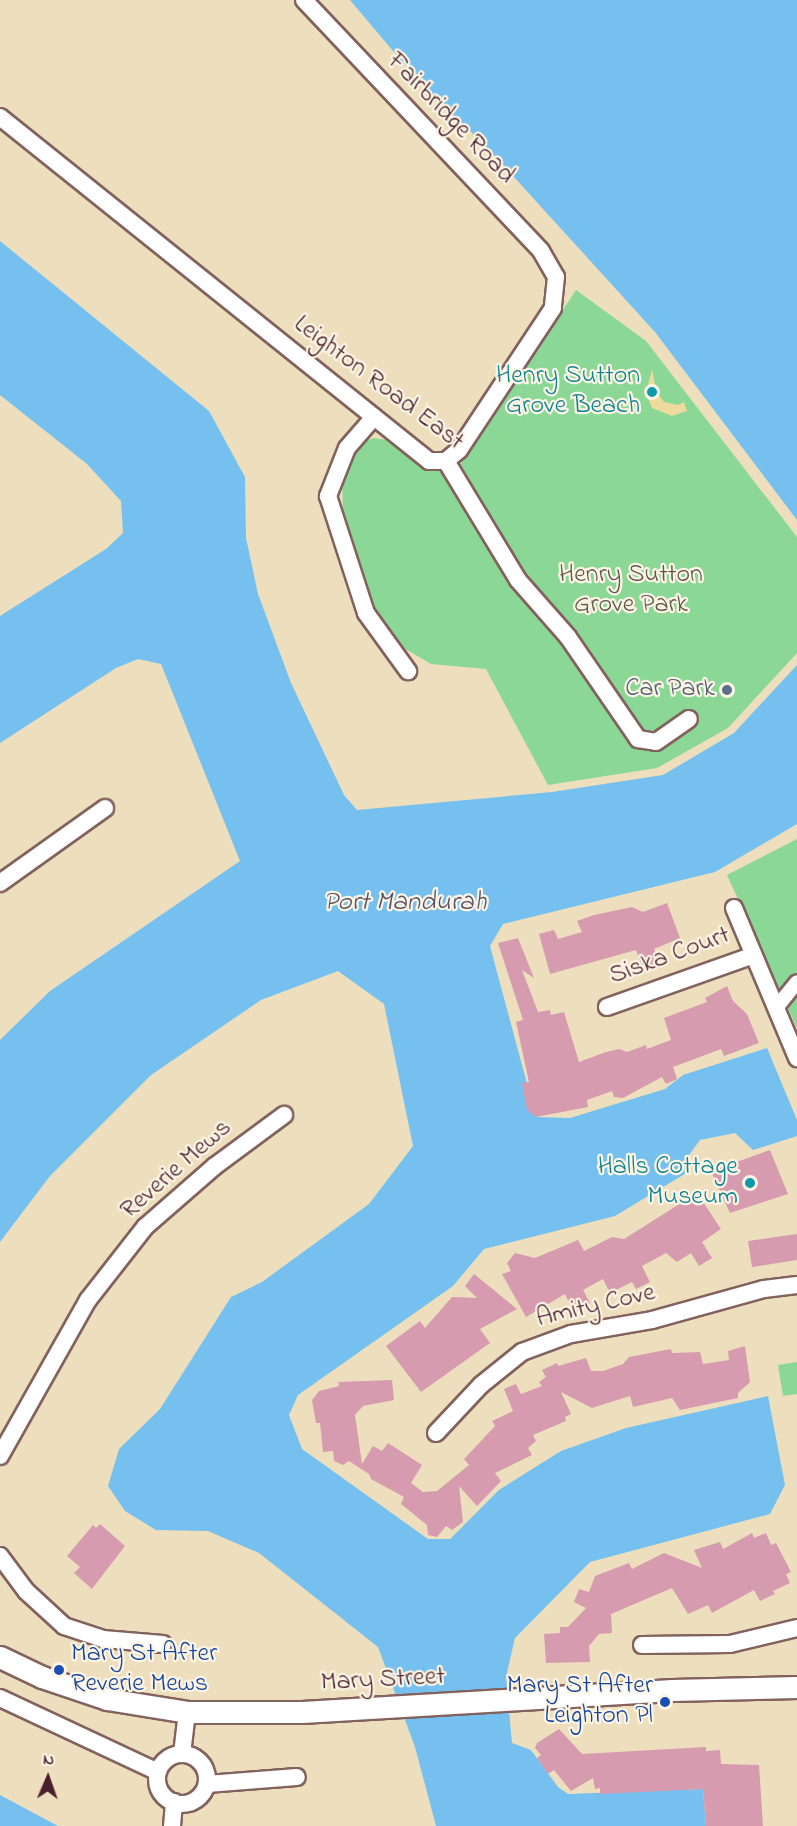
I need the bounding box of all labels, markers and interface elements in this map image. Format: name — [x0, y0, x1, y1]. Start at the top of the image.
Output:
street label: Fairbridge Road — [379, 47, 521, 191]
street label: Leighton Road East — [287, 310, 469, 458]
place label: Henry Sutton Grove Beach — [496, 361, 640, 422]
marker: Henry Sutton Grove Beach — [645, 385, 659, 399]
park label: Henry Sutton Grove Park — [559, 560, 703, 622]
place label: Car Park — [625, 674, 715, 706]
marker: Car Park — [720, 683, 734, 697]
water label: Port Mandurah — [324, 887, 486, 919]
street label: Siska Court — [606, 921, 734, 993]
street label: Reverie Mews — [115, 1113, 239, 1227]
place label: Halls Cottage Museum — [598, 1152, 738, 1214]
marker: Halls Cottage Museum — [743, 1176, 757, 1190]
street label: Amity Cove — [534, 1278, 658, 1336]
place label: Mary St After Reverie Mews — [71, 1639, 217, 1700]
street label: Mary Street — [320, 1662, 446, 1700]
marker: Mary St After Reverie Mews — [52, 1663, 66, 1677]
place label: Mary St After Leighton Pl — [507, 1671, 653, 1732]
marker: Mary St After Leighton Pl — [658, 1695, 672, 1709]
north arrow — [18, 1748, 78, 1808]
text: N — [43, 1748, 54, 1772]

